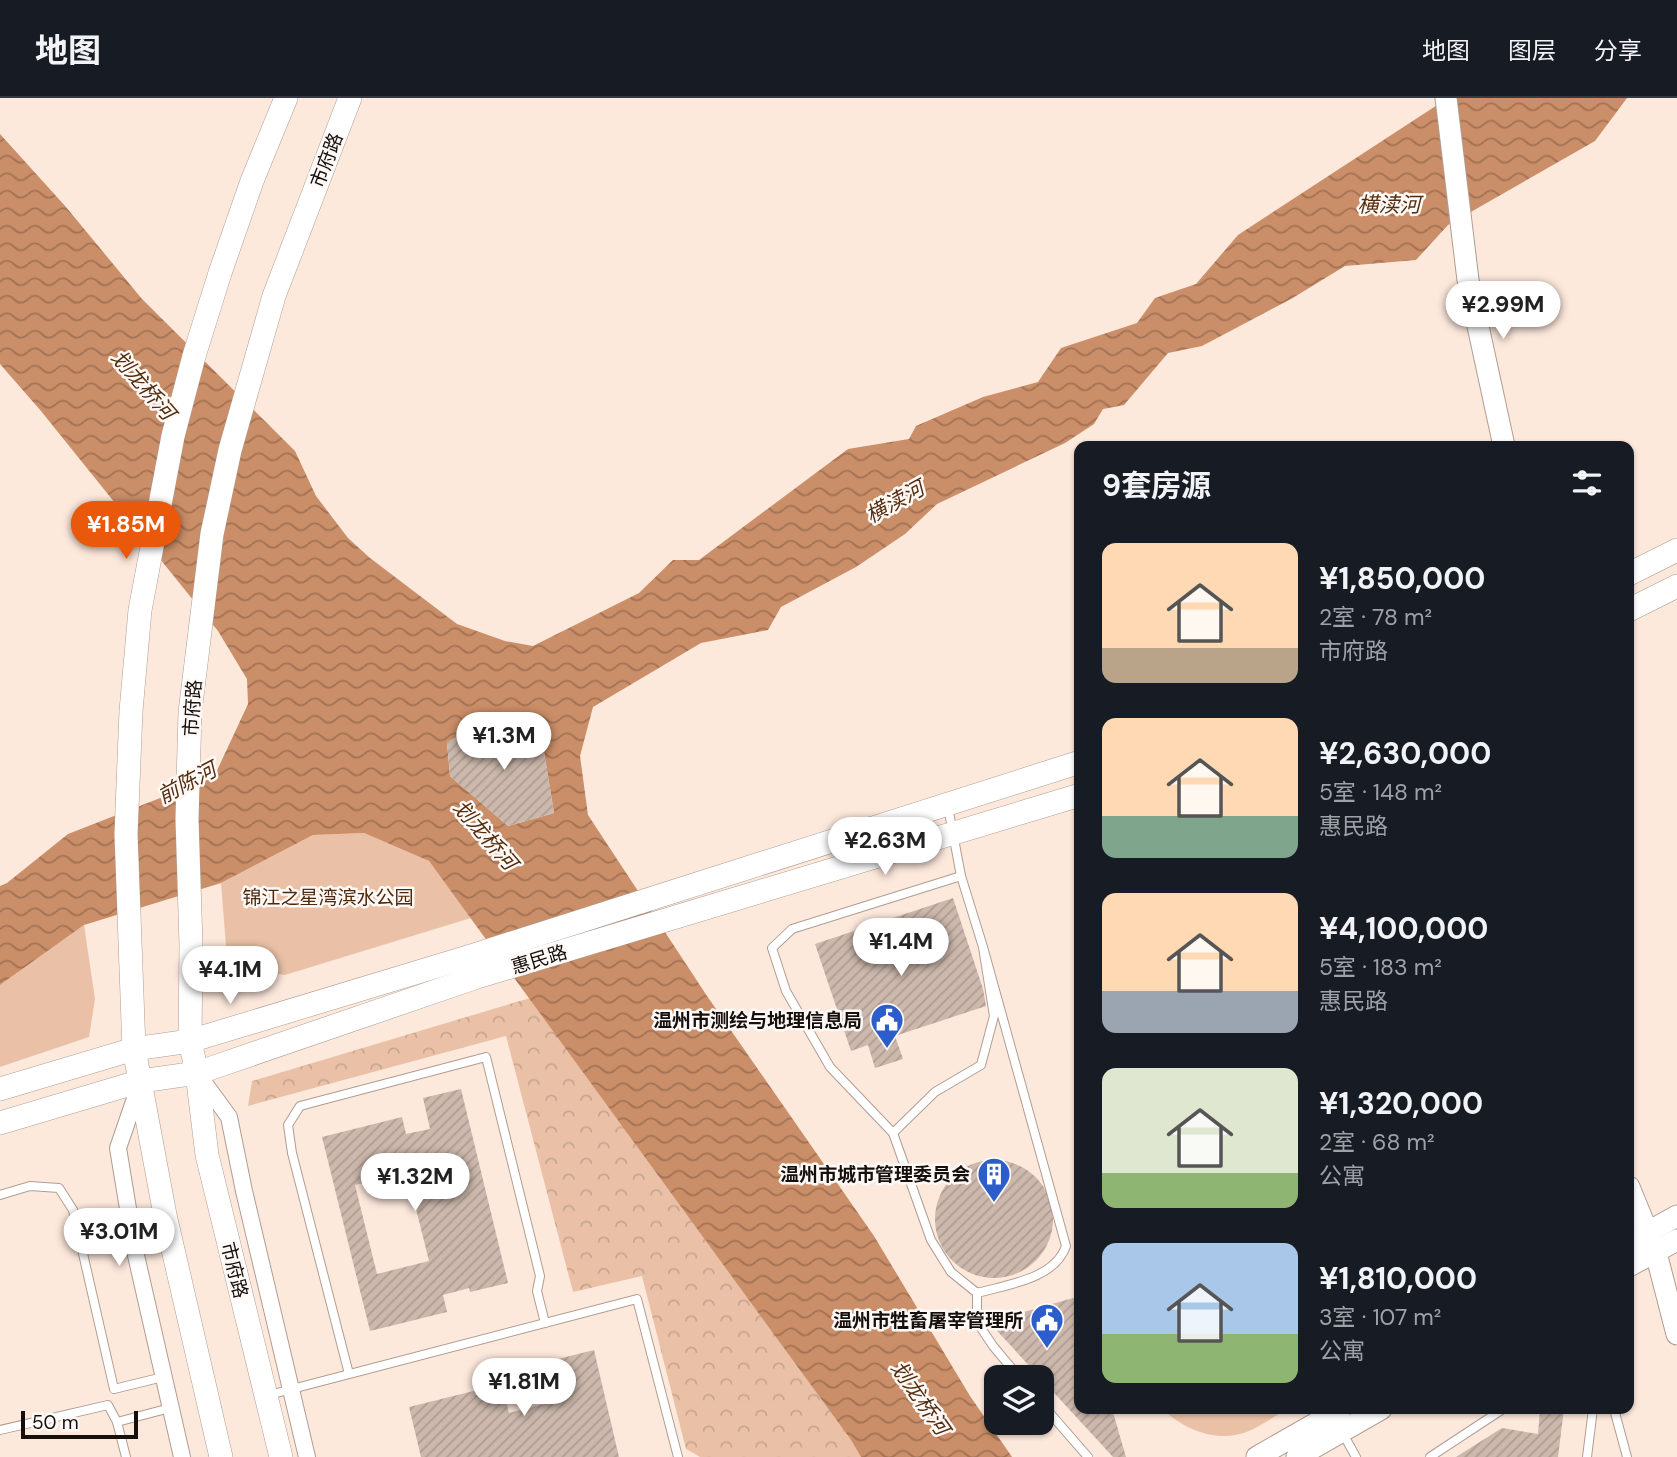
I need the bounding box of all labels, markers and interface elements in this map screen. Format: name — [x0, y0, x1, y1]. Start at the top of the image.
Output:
text: 地图 — [35, 29, 101, 72]
text: 地图 — [1422, 35, 1470, 66]
text: 图层 — [1508, 35, 1556, 66]
text: 分享 — [1594, 35, 1642, 66]
street label: 市府路 — [305, 129, 348, 191]
water label: 横渎河 — [1358, 191, 1424, 219]
pin: ¥2.99M — [1446, 282, 1560, 341]
text: ¥2.99M — [1462, 289, 1544, 319]
water label: 划龙桥河 — [105, 344, 184, 429]
icon: filters — [1568, 464, 1606, 502]
text: 9套房源 — [1102, 466, 1211, 505]
water label: 横渎河 — [861, 473, 933, 530]
pin: ¥1.85M — [69, 502, 183, 561]
text: ¥1.85M — [87, 509, 165, 539]
text: ¥1,850,000 — [1319, 559, 1485, 598]
icon: home — [1158, 571, 1242, 655]
text: 2室 · 78 m² — [1319, 602, 1432, 632]
text: 市府路 — [1319, 636, 1388, 666]
street label: 市府路 — [178, 679, 207, 737]
pin: ¥1.3M — [455, 712, 553, 772]
text: ¥1.3M — [472, 720, 536, 750]
text: ¥2,630,000 — [1319, 734, 1491, 773]
icon: home — [1158, 746, 1242, 830]
water label: 前陈河 — [153, 754, 225, 810]
text: 5室 · 148 m² — [1319, 777, 1442, 807]
water label: 划龙桥河 — [447, 794, 526, 879]
text: 惠民路 — [1319, 811, 1388, 841]
pin: ¥2.63M — [828, 818, 942, 877]
text: ¥2.63M — [844, 825, 926, 855]
park label: 锦江之星湾滨水公园 — [242, 885, 414, 910]
text: ¥4,100,000 — [1319, 909, 1488, 948]
pin: ¥1.4M — [852, 918, 950, 978]
icon: home — [1158, 921, 1242, 1005]
text: ¥1.4M — [869, 926, 933, 956]
street label: 惠民路 — [508, 939, 570, 980]
pin: ¥4.1M — [181, 946, 279, 1006]
text: 5室 · 183 m² — [1319, 952, 1442, 982]
text: ¥4.1M — [198, 954, 262, 984]
text: 惠民路 — [1319, 986, 1388, 1016]
public building icon: 温州市测绘与地理信息局 — [868, 1001, 906, 1050]
place label: 温州市测绘与地理信息局 — [653, 1008, 862, 1033]
text: ¥1,320,000 — [1319, 1084, 1483, 1123]
icon: home — [1158, 1096, 1242, 1180]
text: 2室 · 68 m² — [1319, 1127, 1435, 1157]
pin: ¥1.32M — [358, 1154, 472, 1213]
building icon: 温州市城市管理委员会 — [975, 1155, 1013, 1204]
text: ¥1.32M — [377, 1161, 453, 1191]
text: 公寓 — [1319, 1161, 1365, 1191]
place label: 温州市城市管理委员会 — [780, 1162, 970, 1187]
pin: ¥3.01M — [62, 1208, 176, 1268]
text: ¥3.01M — [80, 1216, 158, 1246]
street label: 市府路 — [215, 1239, 254, 1301]
text: ¥1,810,000 — [1319, 1259, 1477, 1298]
icon: home — [1158, 1271, 1242, 1355]
public building icon: 温州市牲畜屠宰管理所 — [1028, 1301, 1066, 1350]
text: 3室 · 107 m² — [1319, 1302, 1441, 1332]
place label: 温州市牲畜屠宰管理所 — [833, 1308, 1023, 1333]
text: 公寓 — [1319, 1336, 1365, 1366]
water label: 划龙桥河 — [884, 1356, 958, 1444]
pin: ¥1.81M — [467, 1358, 581, 1418]
map controls — [984, 1365, 1054, 1435]
button: layers — [984, 1365, 1054, 1435]
text: ¥1.81M — [488, 1366, 560, 1396]
scale bar — [21, 1408, 138, 1440]
text: 50 m — [32, 1410, 79, 1435]

